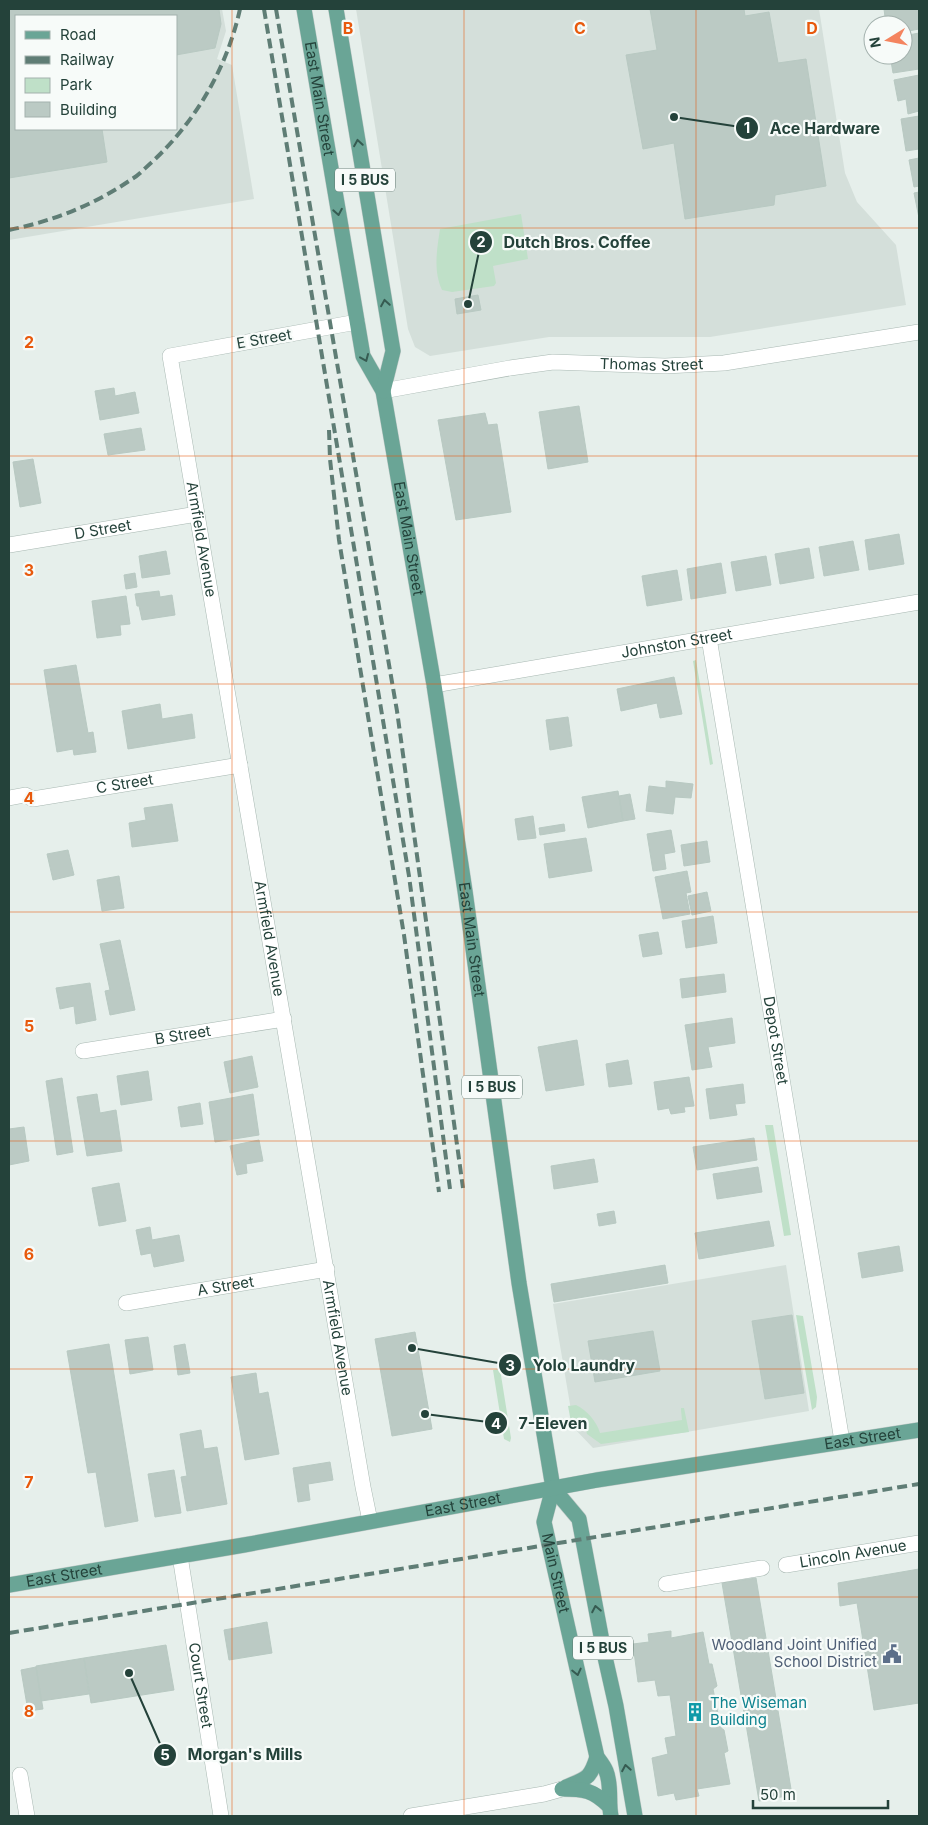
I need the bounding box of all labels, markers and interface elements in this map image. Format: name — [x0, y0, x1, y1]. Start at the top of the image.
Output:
legend — [15, 15, 178, 130]
north arrow — [863, 15, 913, 65]
text: B — [343, 18, 353, 38]
text: C — [574, 18, 586, 38]
text: D — [806, 18, 818, 38]
text: Road — [60, 25, 96, 44]
text: N — [865, 36, 884, 49]
street label: East Main Street — [301, 40, 339, 157]
text: Railway — [60, 50, 115, 69]
text: Park — [60, 75, 93, 94]
text: Building — [60, 100, 117, 119]
callout: Ace Hardware — [735, 113, 890, 144]
text: 1 — [744, 118, 750, 137]
text: Ace Hardware — [770, 118, 880, 138]
one-way arrow — [354, 138, 364, 147]
road number: I 5 BUS — [335, 168, 395, 192]
one-way arrow — [333, 208, 343, 217]
callout: Dutch Bros. Coffee — [468, 227, 660, 258]
text: 2 — [476, 232, 486, 251]
text: Dutch Bros. Coffee — [504, 232, 650, 252]
one-way arrow — [381, 299, 391, 307]
street label: E Street — [235, 324, 293, 353]
text: 2 — [24, 332, 34, 352]
one-way arrow — [359, 353, 369, 362]
street label: Thomas Street — [599, 354, 704, 375]
street label: Armfield Avenue — [183, 480, 221, 599]
street label: East Main Street — [390, 480, 428, 597]
street label: D Street — [73, 515, 133, 543]
text: 3 — [24, 560, 34, 580]
street label: Johnston Street — [619, 624, 733, 662]
street label: C Street — [95, 769, 154, 798]
text: 4 — [24, 788, 35, 808]
street label: Armfield Avenue — [251, 879, 289, 998]
street label: East Main Street — [455, 881, 489, 998]
street label: Depot Street — [759, 995, 793, 1086]
text: 5 — [24, 1016, 34, 1036]
street label: B Street — [153, 1021, 212, 1048]
road number: I 5 BUS — [462, 1076, 522, 1098]
text: 6 — [24, 1244, 34, 1264]
street label: A Street — [196, 1272, 255, 1300]
street label: Armfield Avenue — [319, 1278, 357, 1397]
callout: Yolo Laundry — [498, 1350, 645, 1381]
text: Yolo Laundry — [533, 1355, 636, 1375]
text: 3 — [505, 1356, 515, 1375]
callout: 7-Eleven — [484, 1408, 597, 1439]
text: 7-Eleven — [519, 1413, 587, 1433]
text: 4 — [491, 1414, 501, 1433]
street label: East Street — [823, 1423, 902, 1454]
text: 7 — [24, 1472, 34, 1492]
street label: East Street — [423, 1488, 502, 1521]
street label: Main Street — [538, 1531, 574, 1615]
street label: Lincoln Avenue — [798, 1535, 908, 1572]
street label: East Street — [25, 1559, 104, 1591]
one-way arrow — [591, 1604, 601, 1613]
place label: Woodland Joint Unified School District — [712, 1635, 877, 1671]
road number: I 5 BUS — [573, 1636, 633, 1660]
street label: Court Street — [185, 1641, 217, 1729]
public building icon: Woodland Joint Unified School District — [881, 1643, 903, 1665]
one-way arrow — [571, 1667, 582, 1676]
place label: The Wiseman Building — [710, 1693, 807, 1729]
text: 8 — [24, 1701, 34, 1721]
building icon: The Wiseman Building — [684, 1701, 706, 1723]
callout: Morgan's Mills — [152, 1739, 312, 1770]
text: Morgan's Mills — [188, 1744, 302, 1764]
text: 5 — [160, 1745, 170, 1764]
one-way arrow — [622, 1764, 632, 1773]
scale bar — [753, 1778, 888, 1810]
text: 50 m — [760, 1785, 796, 1804]

